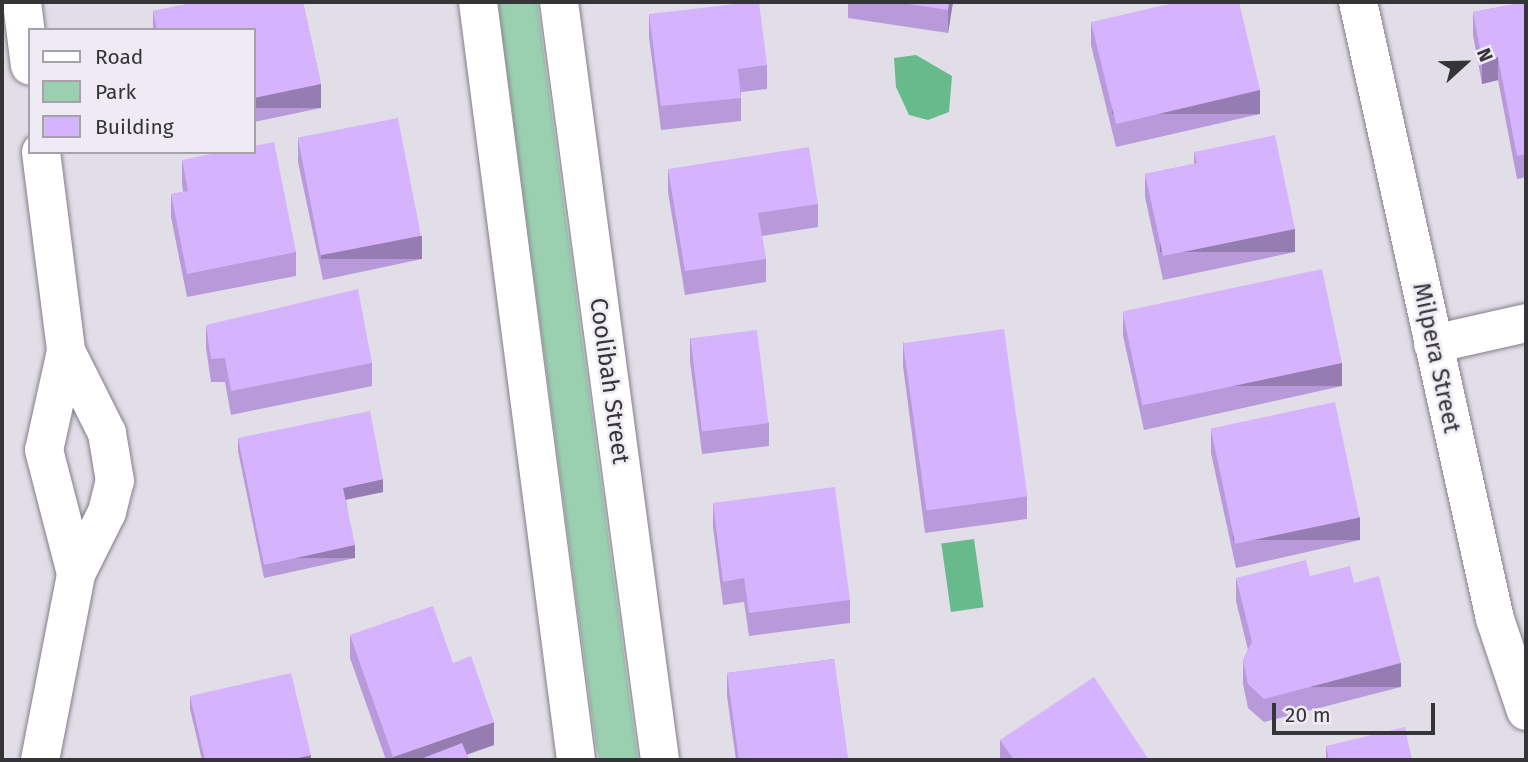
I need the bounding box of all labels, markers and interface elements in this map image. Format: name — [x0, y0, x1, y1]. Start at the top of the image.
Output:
legend — [28, 28, 256, 154]
north arrow — [1430, 28, 1500, 98]
text: Road — [95, 44, 143, 70]
text: N — [1472, 45, 1498, 65]
text: Park — [95, 79, 136, 105]
text: Building — [95, 114, 174, 140]
street label: Milpera Street — [1406, 280, 1466, 436]
street label: Coolibah Street — [583, 296, 635, 466]
scale bar — [1276, 688, 1439, 732]
text: 20 m — [1285, 702, 1331, 728]

